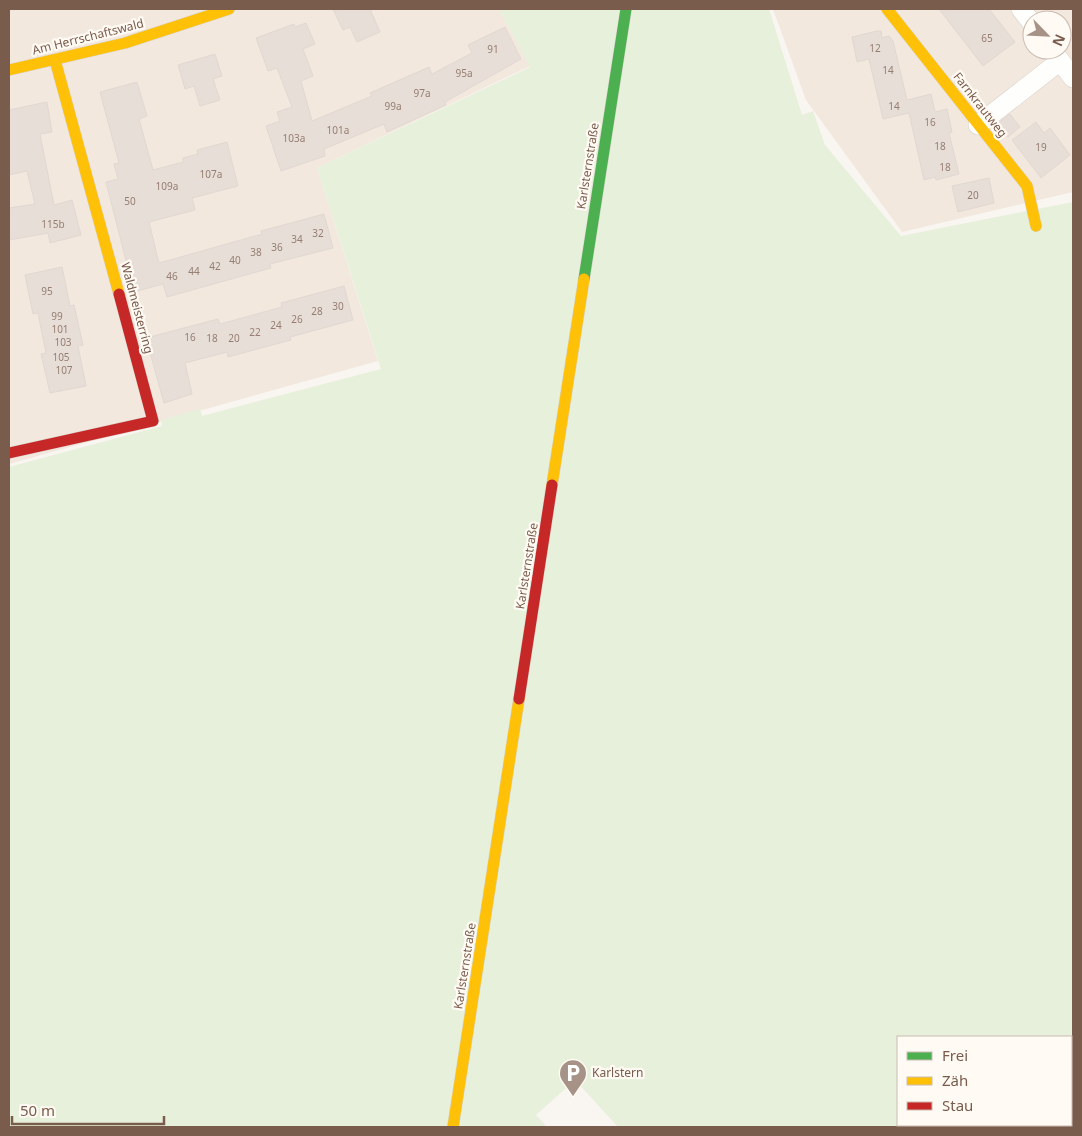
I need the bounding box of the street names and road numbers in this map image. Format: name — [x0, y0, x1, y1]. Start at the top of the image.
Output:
street label: Am Herrschaftswald — [30, 14, 145, 59]
street label: Farnkrautweg — [950, 69, 1011, 141]
street label: Karlsternstraße — [572, 121, 603, 210]
street label: Waldmeisterring — [117, 260, 158, 355]
street label: Karlsternstraße — [511, 521, 542, 610]
street label: Karlsternstraße — [449, 921, 480, 1010]

